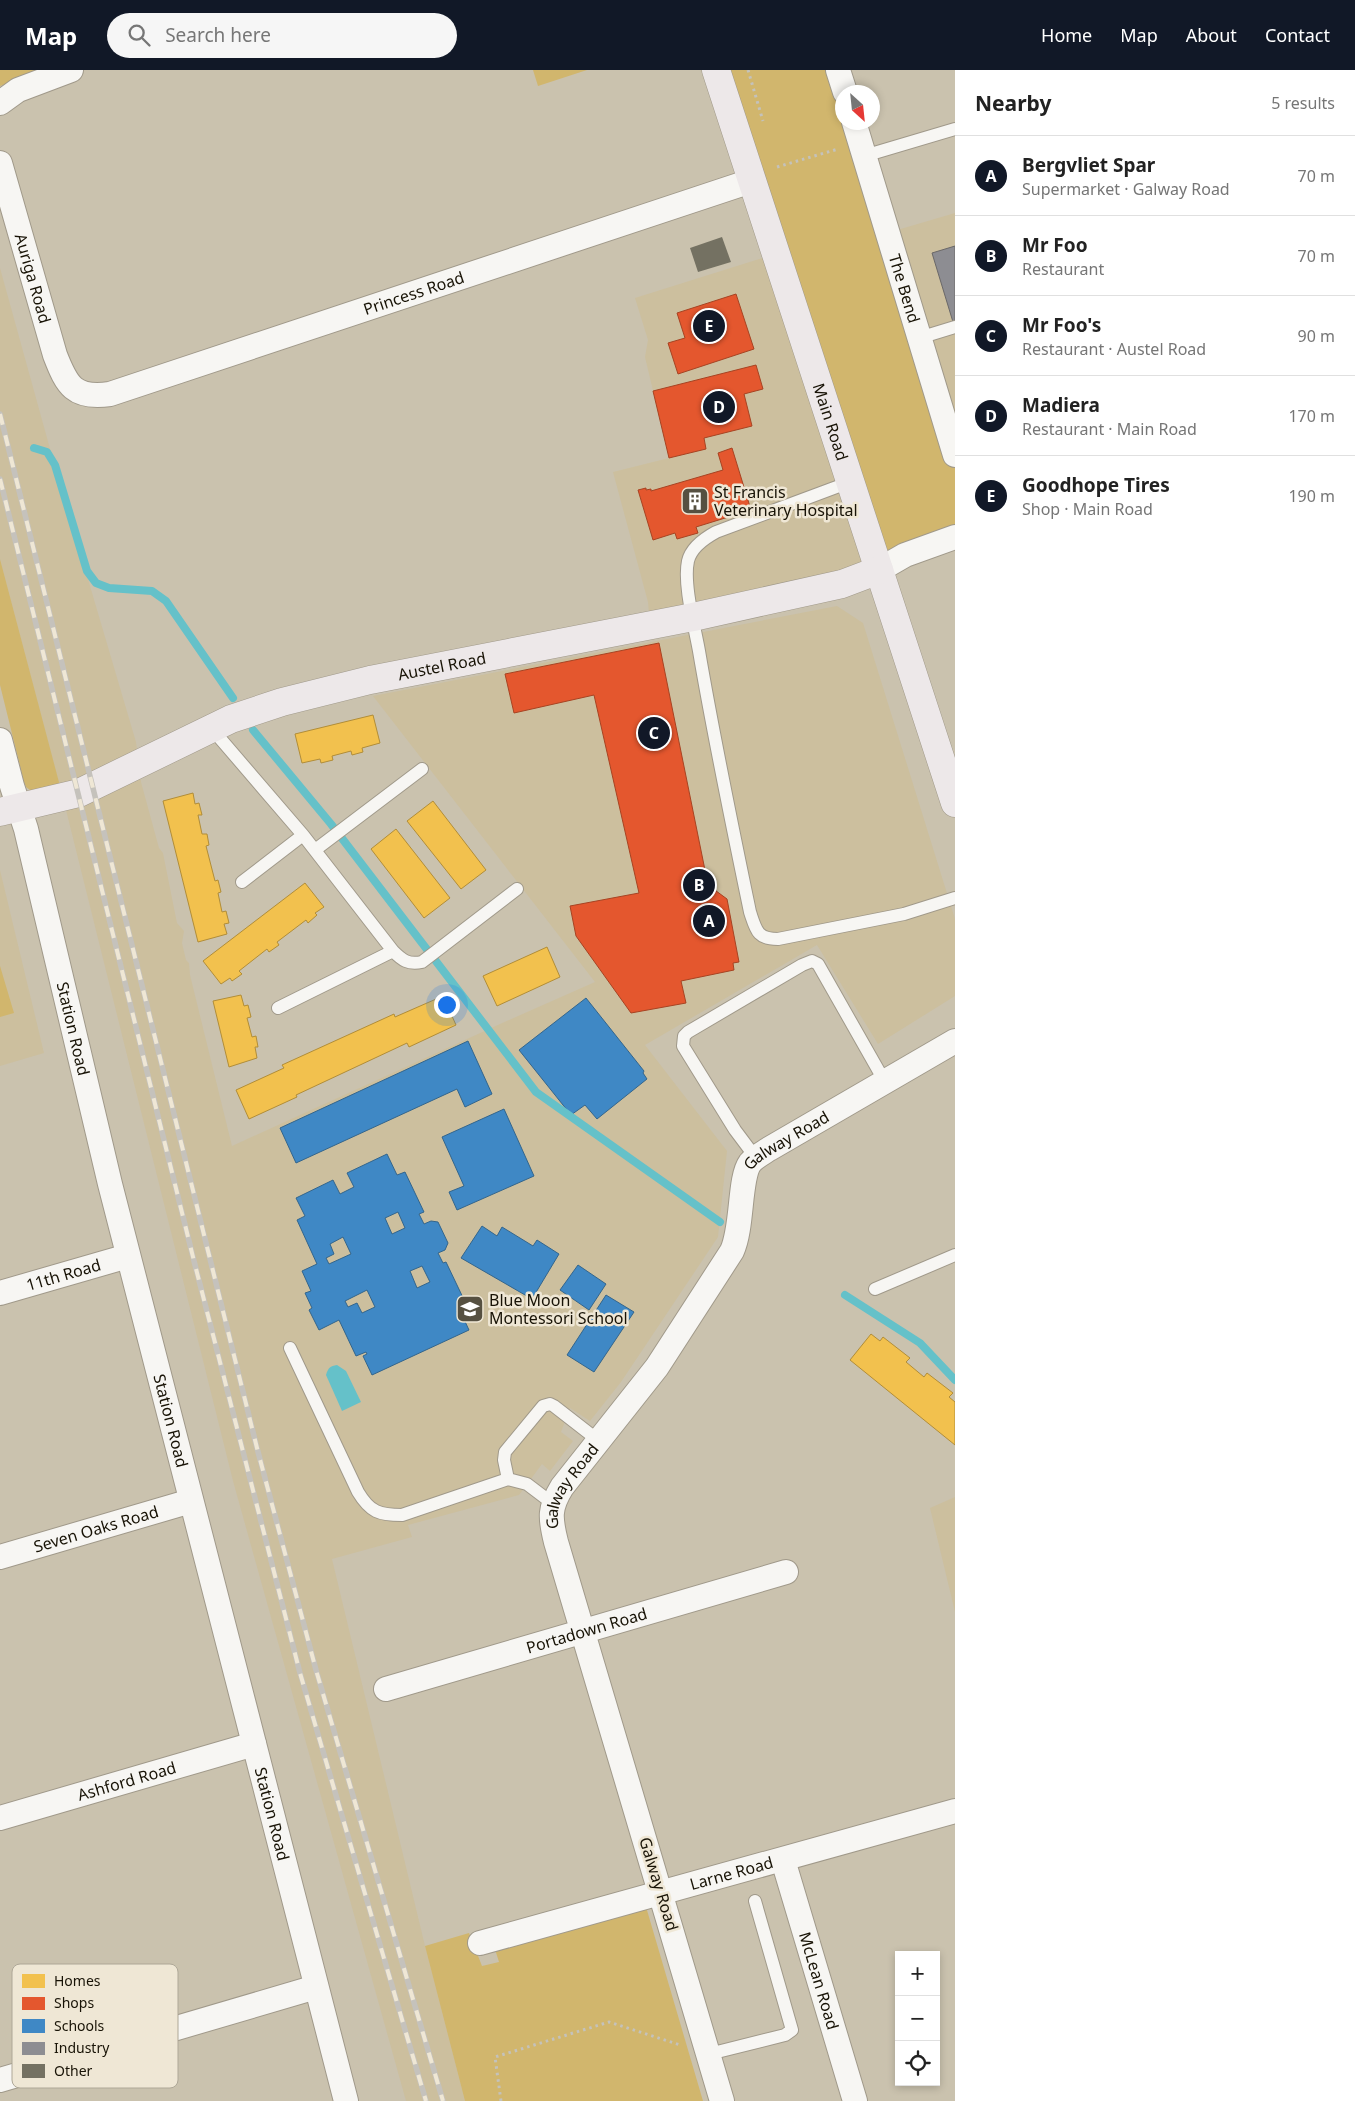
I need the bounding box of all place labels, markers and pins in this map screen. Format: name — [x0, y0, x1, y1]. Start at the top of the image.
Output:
pin: E — [693, 307, 725, 345]
pin: D — [703, 388, 735, 426]
place label: St Francis Veterinary Hospital — [714, 481, 858, 521]
building icon: St Francis Veterinary Hospital — [680, 486, 710, 516]
pin: C — [638, 714, 670, 752]
pin: B — [683, 866, 715, 904]
pin: A — [693, 902, 725, 940]
place label: Blue Moon Montessori School — [489, 1289, 628, 1329]
school or university icon: Blue Moon Montessori School — [455, 1294, 485, 1324]

